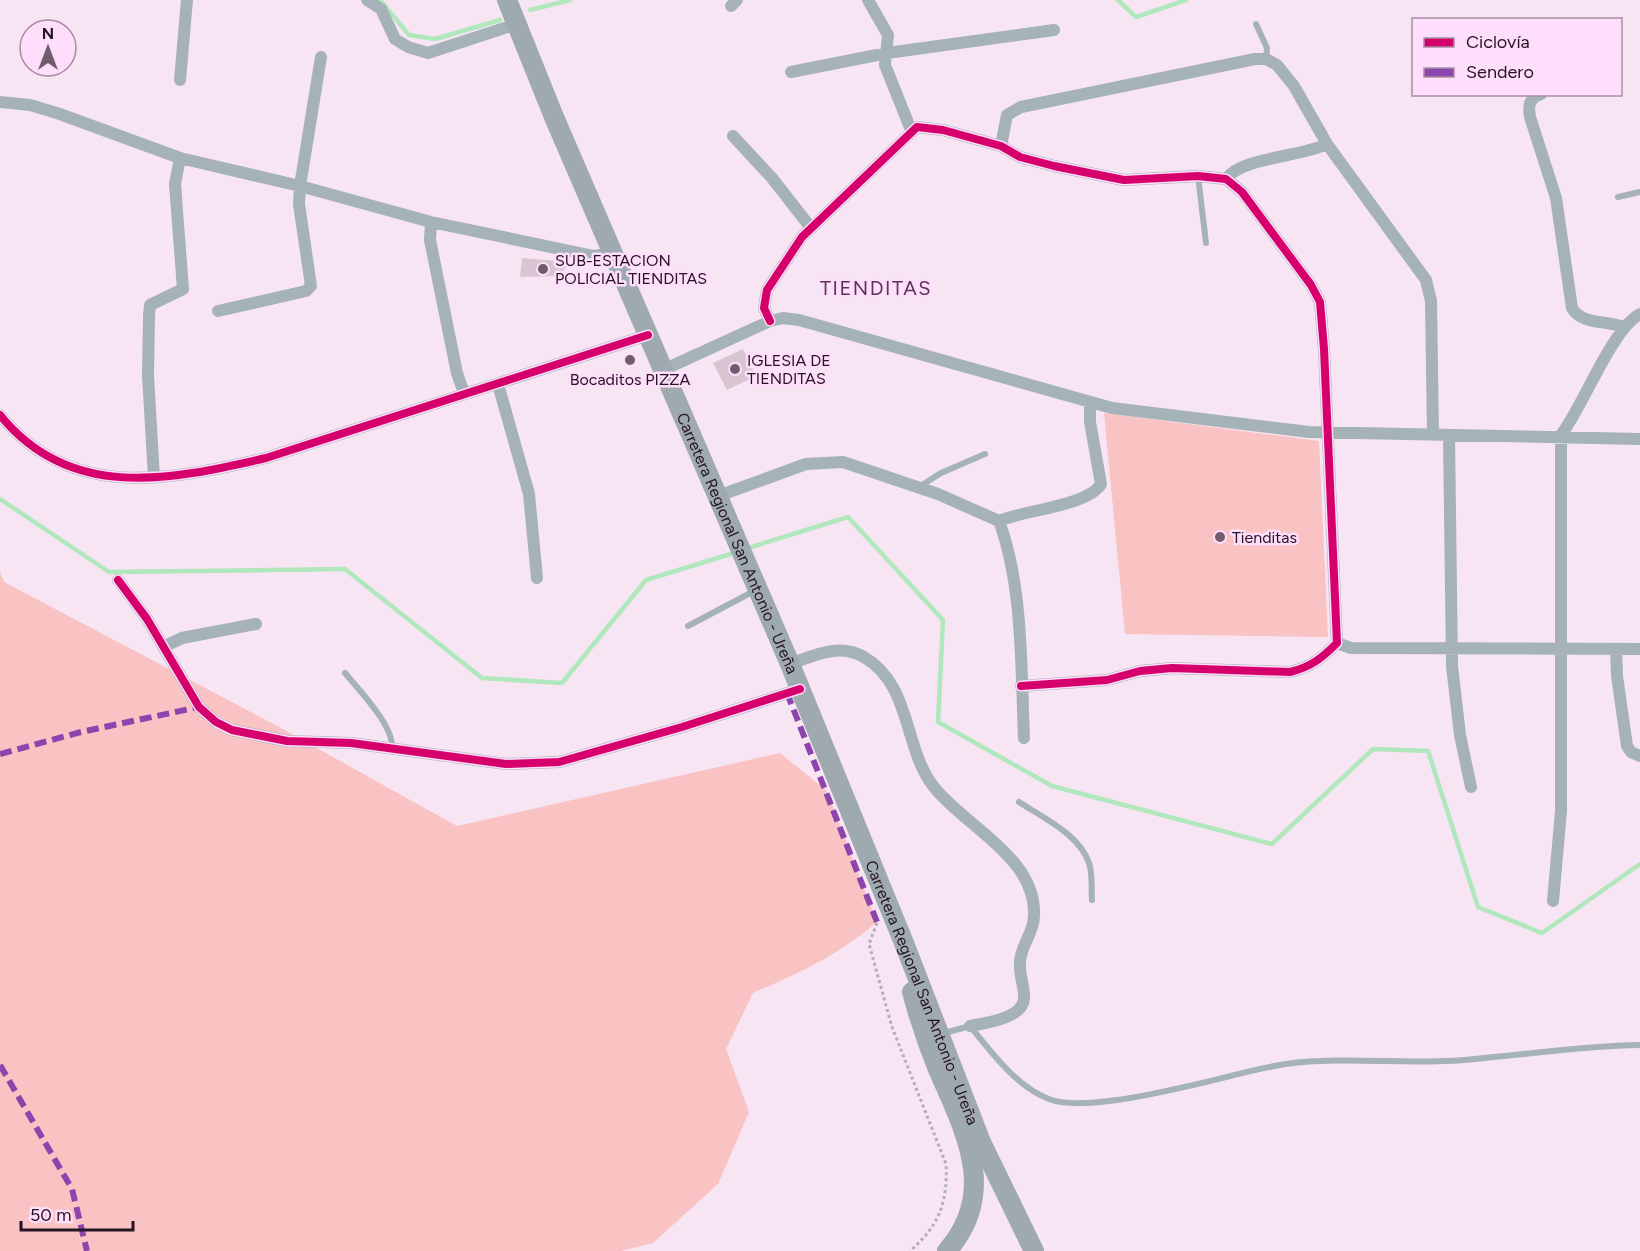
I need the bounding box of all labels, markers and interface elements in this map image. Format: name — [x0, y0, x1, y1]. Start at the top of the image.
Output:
north arrow — [18, 18, 78, 78]
legend — [1412, 18, 1622, 96]
text: N — [42, 24, 54, 43]
text: Ciclovía — [1466, 31, 1530, 53]
text: Sendero — [1466, 61, 1534, 83]
place label: SUB-ESTACION POLICIAL TIENDITAS — [555, 251, 707, 288]
marker: SUB-ESTACION POLICIAL TIENDITAS — [536, 262, 550, 276]
district label: TIENDITAS — [820, 276, 932, 300]
place label: IGLESIA DE TIENDITAS — [747, 351, 831, 388]
marker: Bocaditos PIZZA — [623, 353, 637, 367]
marker: IGLESIA DE TIENDITAS — [728, 362, 742, 376]
place label: Bocaditos PIZZA — [570, 370, 690, 389]
street label: Carretera Regional San Antonio - Ureña — [673, 410, 802, 676]
place label: Tienditas — [1232, 528, 1297, 547]
marker: Tienditas — [1213, 530, 1227, 544]
street label: Carretera Regional San Antonio - Ureña — [862, 858, 983, 1127]
scale bar — [21, 1194, 134, 1232]
text: 50 m — [30, 1204, 72, 1226]

